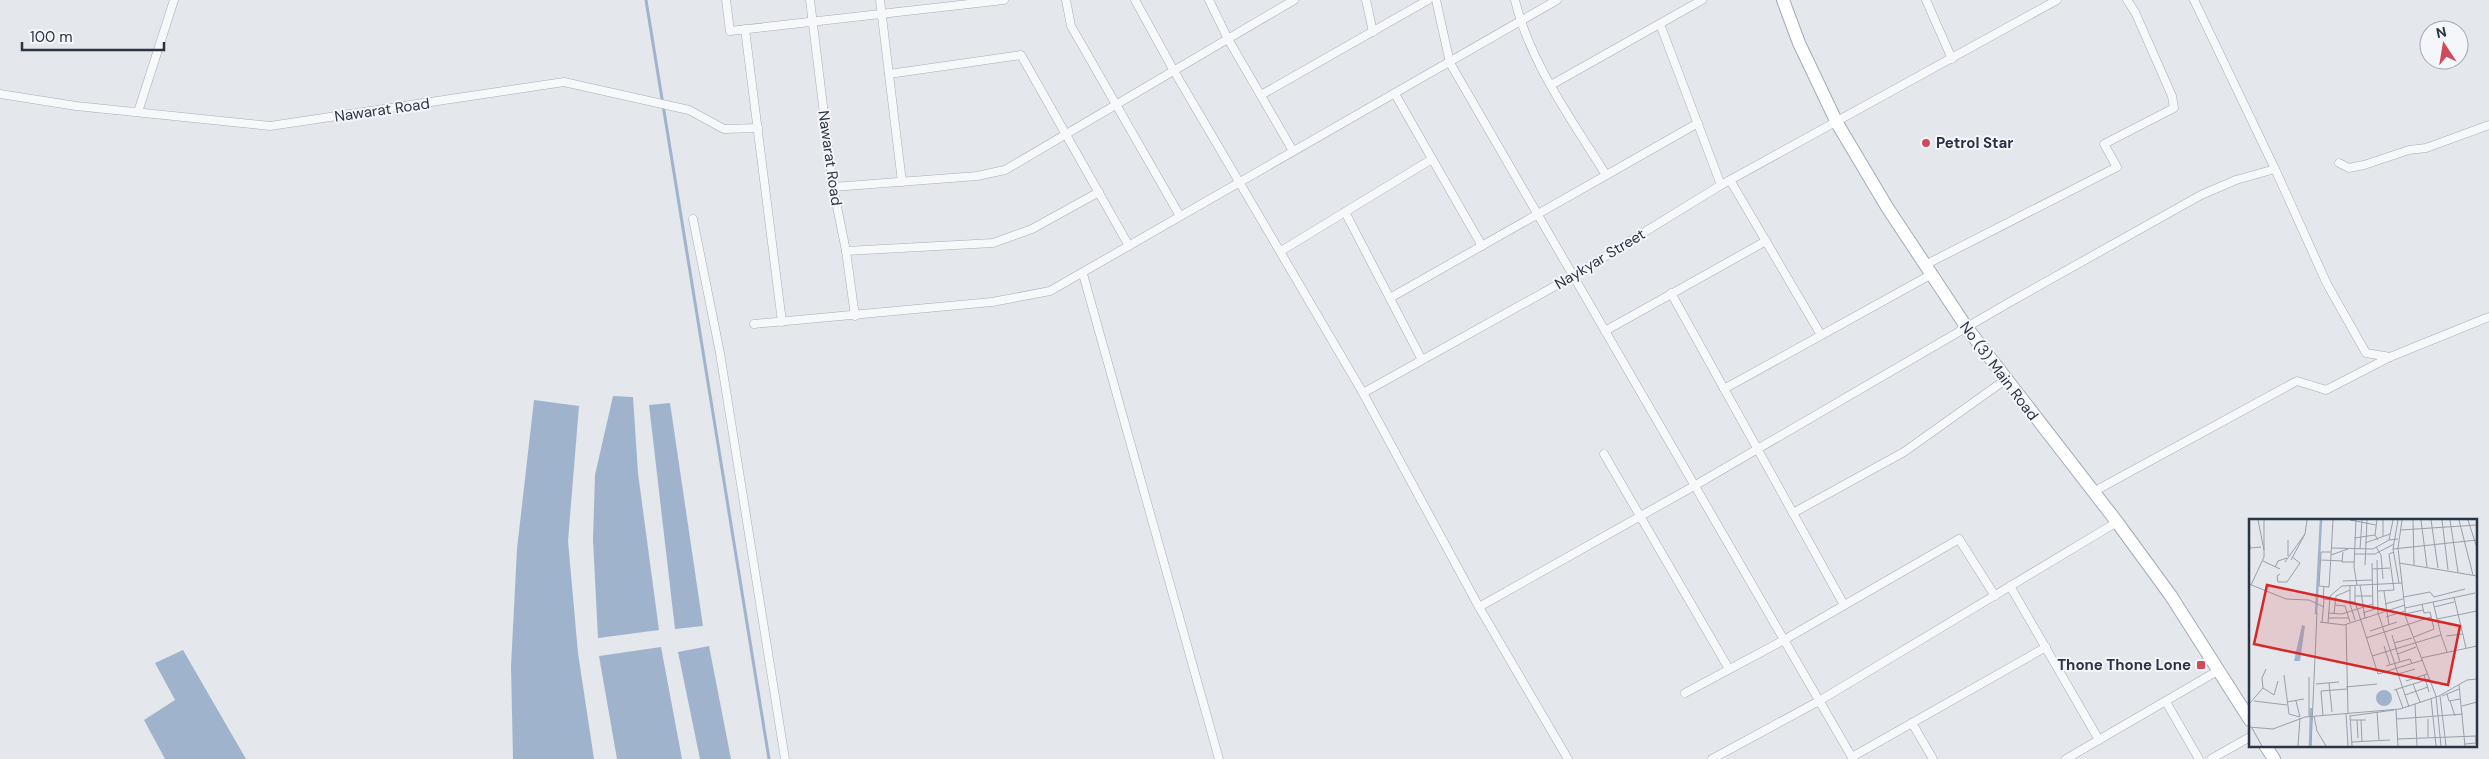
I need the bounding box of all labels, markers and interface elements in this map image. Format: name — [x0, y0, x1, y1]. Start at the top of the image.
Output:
scale bar — [22, 20, 165, 52]
north arrow — [2419, 20, 2469, 70]
text: N — [2434, 22, 2448, 42]
text: 100 m — [30, 27, 73, 47]
street label: Nawarat Road — [333, 93, 431, 127]
street label: Nawarat Road — [813, 109, 847, 207]
place label: Petrol Star — [1936, 133, 2013, 153]
marker: Petrol Star — [1920, 137, 1932, 149]
street label: Naykyar Street — [1551, 224, 1649, 294]
street label: No (3) Main Road — [1955, 317, 2043, 425]
inset map — [2249, 519, 2476, 746]
place label: Thone Thone Lone — [2057, 655, 2191, 675]
marker: Thone Thone Lone — [2195, 659, 2207, 671]

